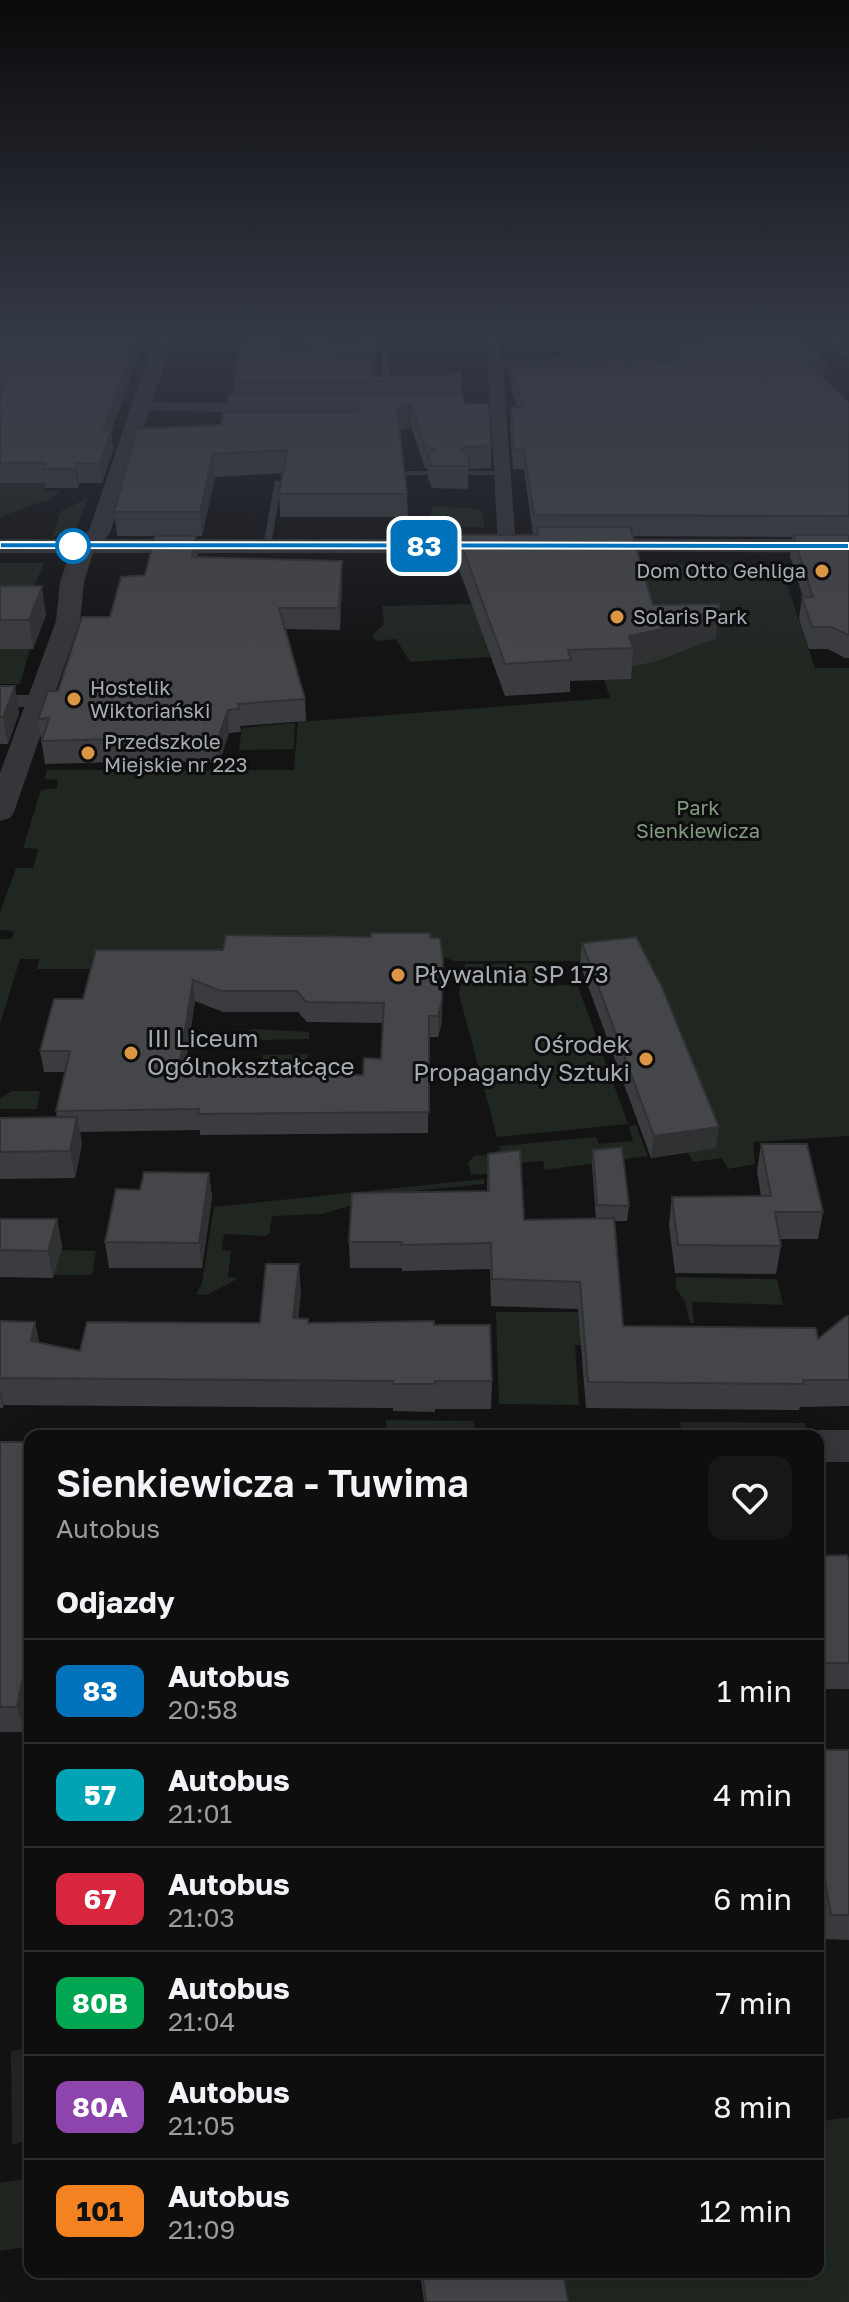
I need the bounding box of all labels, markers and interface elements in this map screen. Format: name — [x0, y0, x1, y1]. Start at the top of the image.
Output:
line badge: 83 — [388, 520, 460, 572]
unlabelled marker — [56, 529, 90, 563]
text: 83 — [406, 529, 442, 562]
place label: Dom Otto Gehliga — [636, 558, 806, 582]
marker: Dom Otto Gehliga — [813, 562, 831, 580]
place label: Solaris Park — [633, 604, 748, 628]
marker: Solaris Park — [608, 608, 626, 626]
place label: Hostelik Wiktoriański — [90, 675, 210, 722]
marker: Hostelik Wiktoriański — [65, 690, 83, 708]
place label: Przedszkole Miejskie nr 223 — [104, 729, 247, 776]
marker: Przedszkole Miejskie nr 223 — [79, 744, 97, 762]
park label: Park Sienkiewicza — [636, 795, 760, 842]
place label: Pływalnia SP 173 — [414, 959, 609, 988]
marker: Pływalnia SP 173 — [389, 966, 407, 984]
place label: III Liceum Ogólnokształcące — [147, 1023, 354, 1080]
place label: Ośrodek Propagandy Sztuki — [413, 1029, 630, 1086]
marker: III Liceum Ogólnokształcące — [122, 1044, 140, 1062]
marker: Ośrodek Propagandy Sztuki — [637, 1050, 655, 1068]
button: heart — [708, 1456, 792, 1540]
text: Sienkiewicza - Tuwima — [56, 1460, 469, 1505]
text: Autobus — [56, 1513, 160, 1544]
text: Odjazdy — [56, 1584, 175, 1620]
text: Autobus — [168, 1658, 290, 1694]
text: 1 min — [717, 1673, 792, 1709]
text: 83 — [82, 1674, 118, 1707]
text: 20:58 — [168, 1694, 238, 1725]
text: Autobus — [168, 1762, 290, 1798]
text: 4 min — [713, 1777, 792, 1813]
text: 57 — [84, 1778, 116, 1811]
text: 21:01 — [168, 1798, 232, 1829]
text: Autobus — [168, 1866, 290, 1902]
text: 6 min — [713, 1881, 792, 1917]
text: 67 — [83, 1882, 117, 1915]
text: 21:03 — [168, 1902, 235, 1933]
text: Autobus — [168, 1970, 290, 2006]
text: 7 min — [716, 1985, 792, 2021]
text: 80B — [72, 1986, 128, 2019]
text: 21:04 — [168, 2006, 235, 2037]
text: Autobus — [168, 2074, 290, 2110]
text: 8 min — [713, 2089, 792, 2125]
text: 80A — [72, 2090, 128, 2123]
text: 21:05 — [168, 2110, 235, 2141]
text: Autobus — [168, 2178, 290, 2214]
text: 12 min — [700, 2193, 792, 2229]
text: 101 — [76, 2194, 124, 2227]
text: 21:09 — [168, 2214, 235, 2245]

